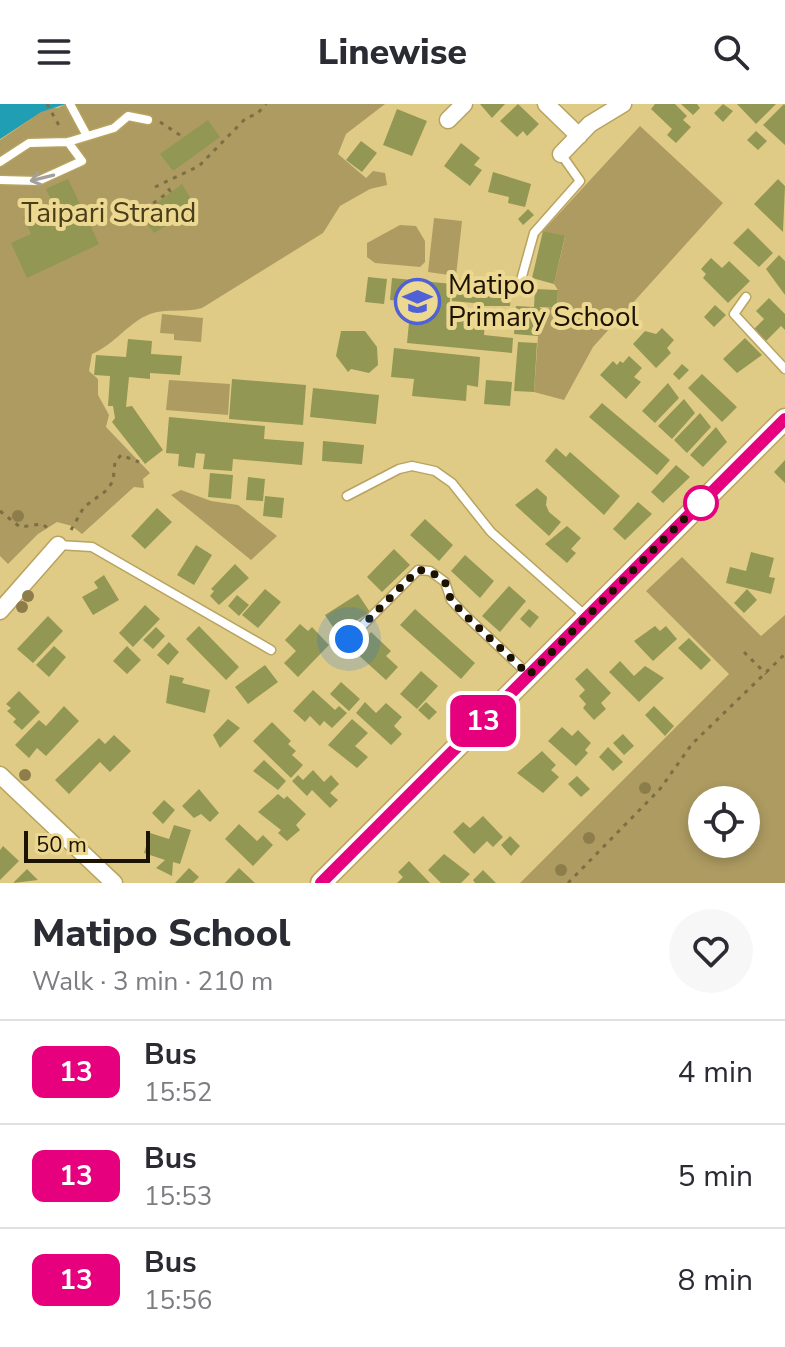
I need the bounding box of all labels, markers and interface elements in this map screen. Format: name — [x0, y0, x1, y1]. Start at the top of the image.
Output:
text: Linewise — [318, 28, 467, 77]
icon: menu — [32, 30, 76, 74]
icon: search — [709, 30, 753, 74]
one-way arrow — [30, 171, 56, 186]
park label: Taipari Strand — [22, 194, 196, 232]
place label: Matipo Primary School — [448, 266, 639, 336]
school or university icon: Matipo Primary School — [393, 277, 441, 325]
unlabelled marker — [684, 486, 718, 520]
your location — [329, 619, 369, 659]
line badge: 13 — [447, 695, 519, 747]
text: 13 — [466, 702, 500, 740]
map controls — [688, 786, 760, 858]
button: locate — [688, 786, 760, 858]
scale bar — [24, 827, 150, 863]
text: 50 m — [36, 830, 87, 860]
text: Matipo School — [32, 908, 291, 959]
button: heart — [669, 909, 753, 993]
text: Walk · 3 min · 210 m — [32, 964, 273, 999]
text: Bus — [144, 1034, 197, 1075]
text: 4 min — [678, 1052, 753, 1093]
text: 13 — [59, 1053, 93, 1091]
text: 15:52 — [144, 1075, 212, 1110]
text: Bus — [144, 1138, 197, 1179]
text: 5 min — [678, 1156, 753, 1197]
text: 13 — [59, 1157, 93, 1195]
text: 15:53 — [144, 1179, 212, 1214]
text: Bus — [144, 1242, 197, 1283]
text: 8 min — [678, 1260, 753, 1301]
text: 13 — [59, 1261, 93, 1299]
text: 15:56 — [144, 1283, 212, 1318]

